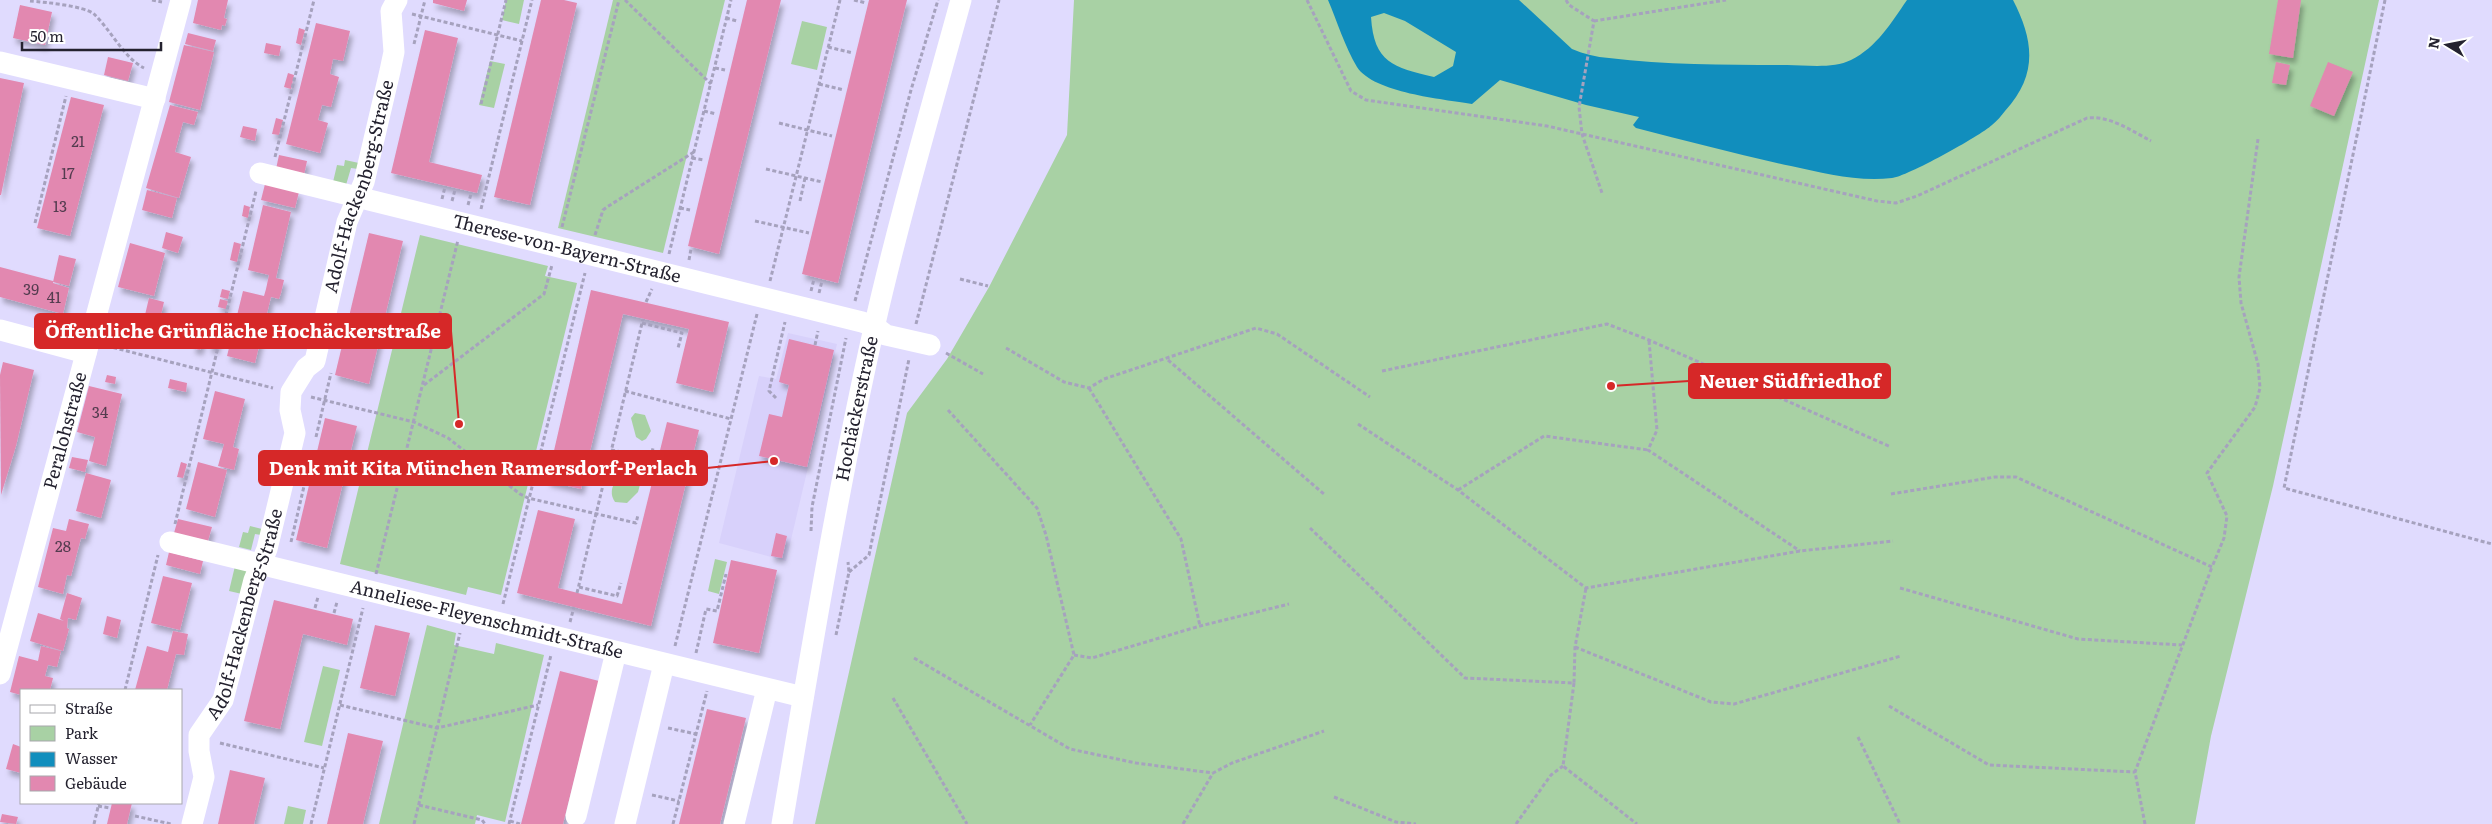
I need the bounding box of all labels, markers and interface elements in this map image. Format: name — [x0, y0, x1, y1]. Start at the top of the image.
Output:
scale bar — [22, 20, 161, 52]
north arrow — [2422, 20, 2472, 70]
text: 50 m — [30, 24, 64, 47]
text: N — [2422, 35, 2444, 50]
street label: Adolf-Hackenberg-Straße — [316, 77, 400, 295]
house number: 21 — [71, 129, 85, 152]
house number: 17 — [61, 161, 75, 184]
house number: 13 — [53, 194, 67, 217]
street label: Therese-von-Bayern-Straße — [450, 206, 684, 289]
house number: 39 — [23, 277, 39, 300]
house number: 41 — [47, 285, 61, 308]
callout: Öffentliche Grünfläche Hochäckerstraße — [35, 314, 451, 348]
text: Öffentliche Grünfläche Hochäckerstraße — [45, 316, 441, 344]
street label: Hochäckerstraße — [827, 333, 884, 483]
callout: Neuer Südfriedhof — [1689, 364, 1890, 398]
text: Neuer Südfriedhof — [1699, 366, 1883, 394]
street label: Peralohstraße — [35, 368, 93, 492]
house number: 34 — [92, 400, 108, 423]
callout: Denk mit Kita München Ramersdorf-Perlach — [259, 451, 707, 485]
text: Denk mit Kita München Ramersdorf-Perlach — [269, 453, 697, 481]
street label: Adolf-Hackenberg-Straße — [198, 505, 288, 725]
house number: 28 — [55, 534, 71, 557]
street label: Anneliese-Fleyenschmidt-Straße — [348, 572, 626, 665]
legend — [20, 689, 182, 804]
text: Straße — [65, 696, 113, 719]
text: Park — [65, 721, 99, 744]
text: Wasser — [65, 746, 117, 769]
text: Gebäude — [65, 771, 127, 794]

